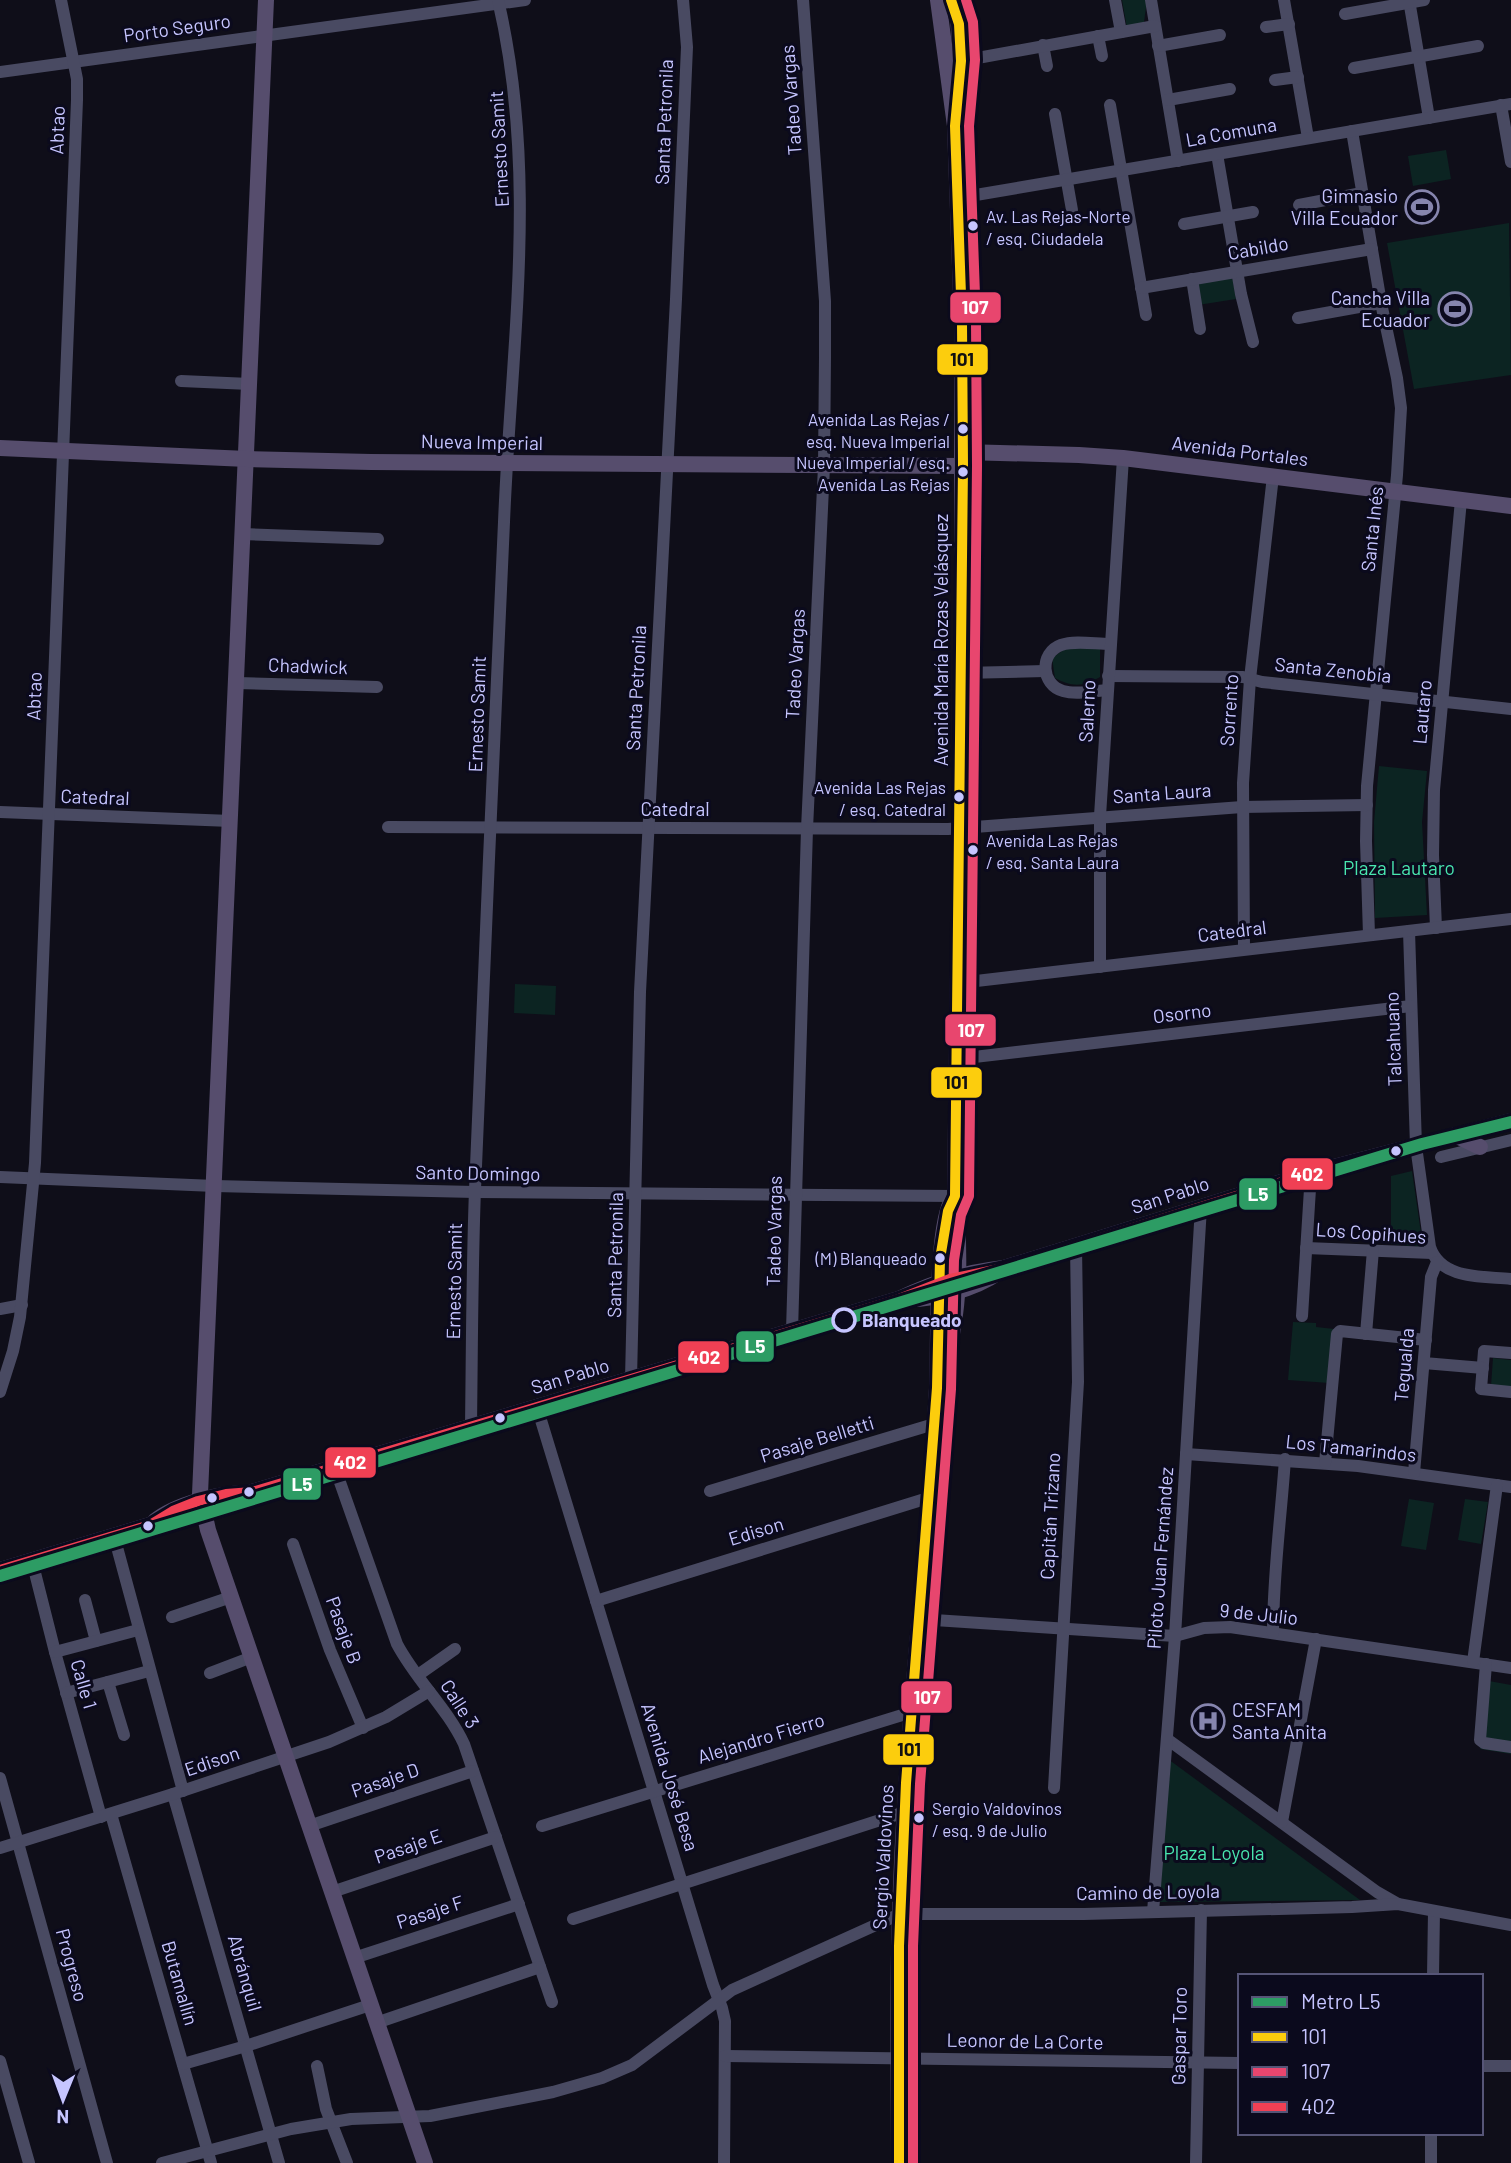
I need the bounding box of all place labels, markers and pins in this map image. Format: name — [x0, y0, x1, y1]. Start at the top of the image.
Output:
place label: Gimnasio Villa Ecuador — [1291, 184, 1398, 229]
sports icon: Gimnasio Villa Ecuador — [1403, 188, 1441, 226]
place label: Av. Las Rejas-Norte / esq. Ciudadela — [986, 206, 1131, 248]
marker: Av. Las Rejas-Norte / esq. Ciudadela — [966, 219, 980, 233]
place label: Cancha Villa Ecuador — [1331, 286, 1430, 331]
sports icon: Cancha Villa Ecuador — [1436, 290, 1474, 328]
place label: Avenida Las Rejas / esq. Nueva Imperial — [806, 409, 950, 451]
marker: Avenida Las Rejas / esq. Nueva Imperial — [956, 422, 970, 436]
place label: Nueva Imperial / esq. Avenida Las Rejas — [796, 452, 950, 494]
marker: Nueva Imperial / esq. Avenida Las Rejas — [956, 465, 970, 479]
place label: Avenida Las Rejas / esq. Catedral — [814, 777, 946, 819]
marker: Avenida Las Rejas / esq. Catedral — [952, 790, 966, 804]
place label: Avenida Las Rejas / esq. Santa Laura — [986, 830, 1119, 872]
marker: Avenida Las Rejas / esq. Santa Laura — [966, 843, 980, 857]
unlabelled marker — [1389, 1144, 1403, 1158]
place label: (M) Blanqueado — [814, 1248, 927, 1268]
marker: (M) Blanqueado — [933, 1251, 947, 1265]
marker: Blanqueado — [832, 1308, 856, 1332]
place label: Blanqueado — [862, 1308, 962, 1331]
unlabelled marker — [493, 1411, 507, 1425]
unlabelled marker — [242, 1485, 256, 1499]
unlabelled marker — [205, 1491, 219, 1505]
unlabelled marker — [141, 1519, 155, 1533]
place label: CESFAM Santa Anita — [1232, 1698, 1327, 1743]
hospital icon: CESFAM Santa Anita — [1189, 1702, 1227, 1740]
place label: Sergio Valdovinos / esq. 9 de Julio — [932, 1798, 1062, 1840]
marker: Sergio Valdovinos / esq. 9 de Julio — [912, 1811, 926, 1825]

